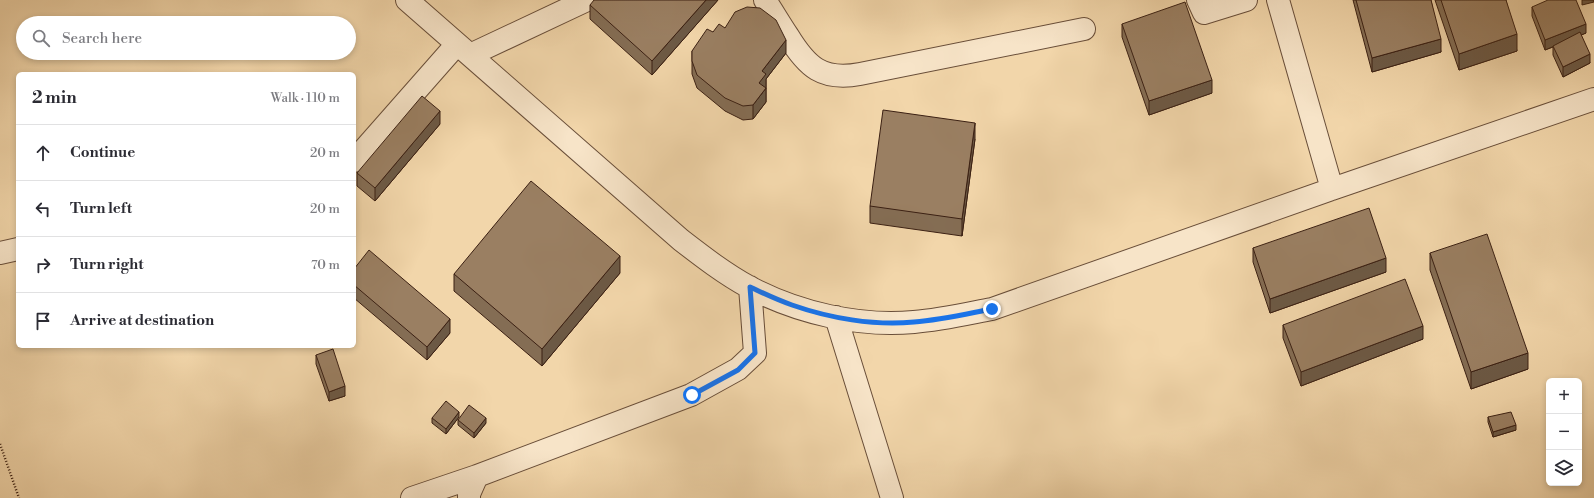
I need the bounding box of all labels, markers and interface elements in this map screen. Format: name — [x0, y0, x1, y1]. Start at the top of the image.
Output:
search box — [16, 16, 356, 60]
icon: search — [30, 27, 52, 49]
text: Search here — [62, 29, 142, 48]
text: 2 min — [32, 87, 77, 109]
text: Walk · 110 m — [270, 90, 340, 106]
icon: ahead — [32, 142, 54, 164]
text: Continue — [70, 143, 135, 162]
text: 20 m — [310, 145, 340, 161]
icon: left — [32, 198, 54, 220]
text: Turn left — [70, 199, 132, 218]
text: 20 m — [310, 201, 340, 217]
icon: right — [32, 254, 54, 276]
text: Turn right — [70, 255, 144, 274]
text: 70 m — [311, 257, 340, 273]
route end — [983, 300, 1001, 318]
icon: arrive — [32, 310, 54, 332]
text: Arrive at destination — [70, 311, 214, 330]
map controls — [1546, 378, 1582, 486]
button: + — [1546, 378, 1582, 414]
route start — [683, 386, 701, 404]
button: − — [1546, 414, 1582, 450]
button: layers — [1546, 450, 1582, 486]

